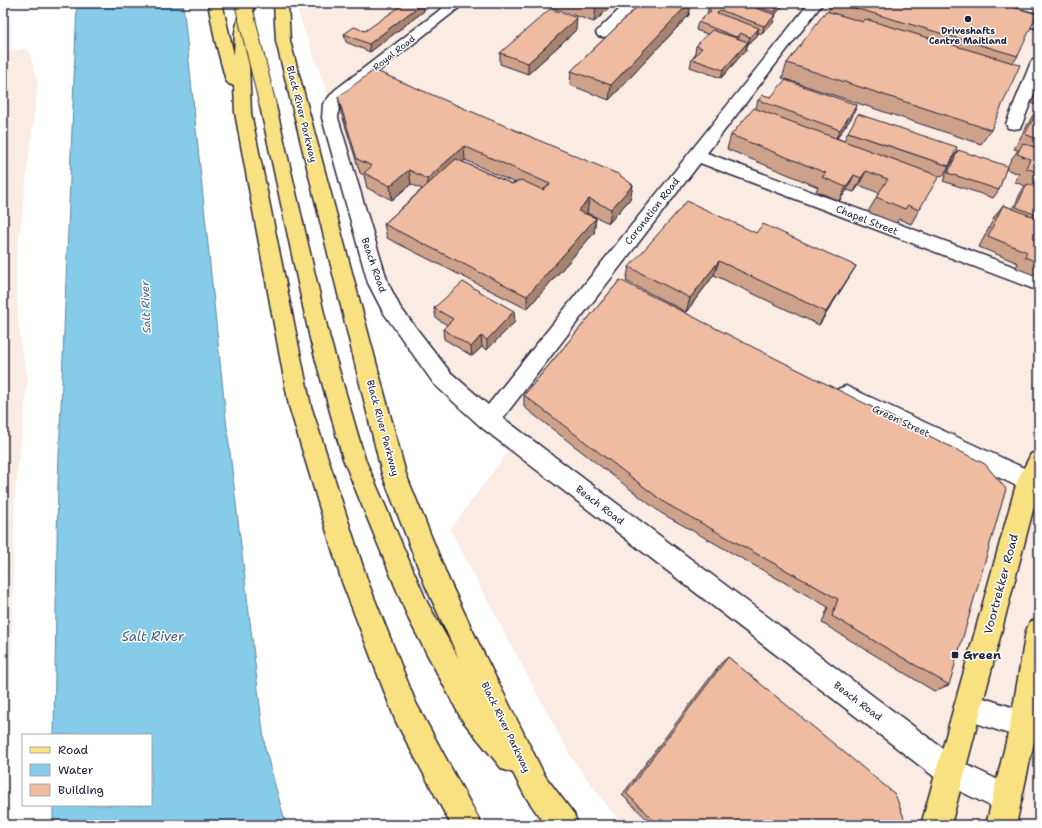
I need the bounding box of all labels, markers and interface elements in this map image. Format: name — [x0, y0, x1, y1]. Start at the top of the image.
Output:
marker: Driveshafts Centre Maitland — [963, 14, 973, 24]
place label: Driveshafts Centre Maitland — [929, 25, 1007, 47]
street label: Royal Road — [370, 33, 418, 73]
street label: Black River Parkway — [284, 64, 320, 164]
street label: Coronation Road — [622, 174, 683, 247]
street label: Chapel Street — [834, 202, 900, 238]
street label: Beach Road — [359, 236, 390, 295]
water label: Salt River — [138, 280, 154, 334]
street label: Black River Parkway — [364, 378, 402, 478]
street label: Green Street — [870, 402, 932, 440]
street label: Beach Road — [573, 483, 627, 528]
street label: Voortrekker Road — [980, 532, 1022, 636]
water label: Salt River — [122, 628, 185, 645]
place label: Green — [963, 647, 1001, 663]
marker: Green — [950, 650, 960, 660]
street label: Black River Parkway — [478, 679, 534, 775]
street label: Beach Road — [831, 679, 885, 724]
legend — [22, 734, 152, 806]
text: Road — [58, 742, 89, 758]
text: Water — [58, 762, 94, 778]
text: Building — [58, 782, 104, 798]

